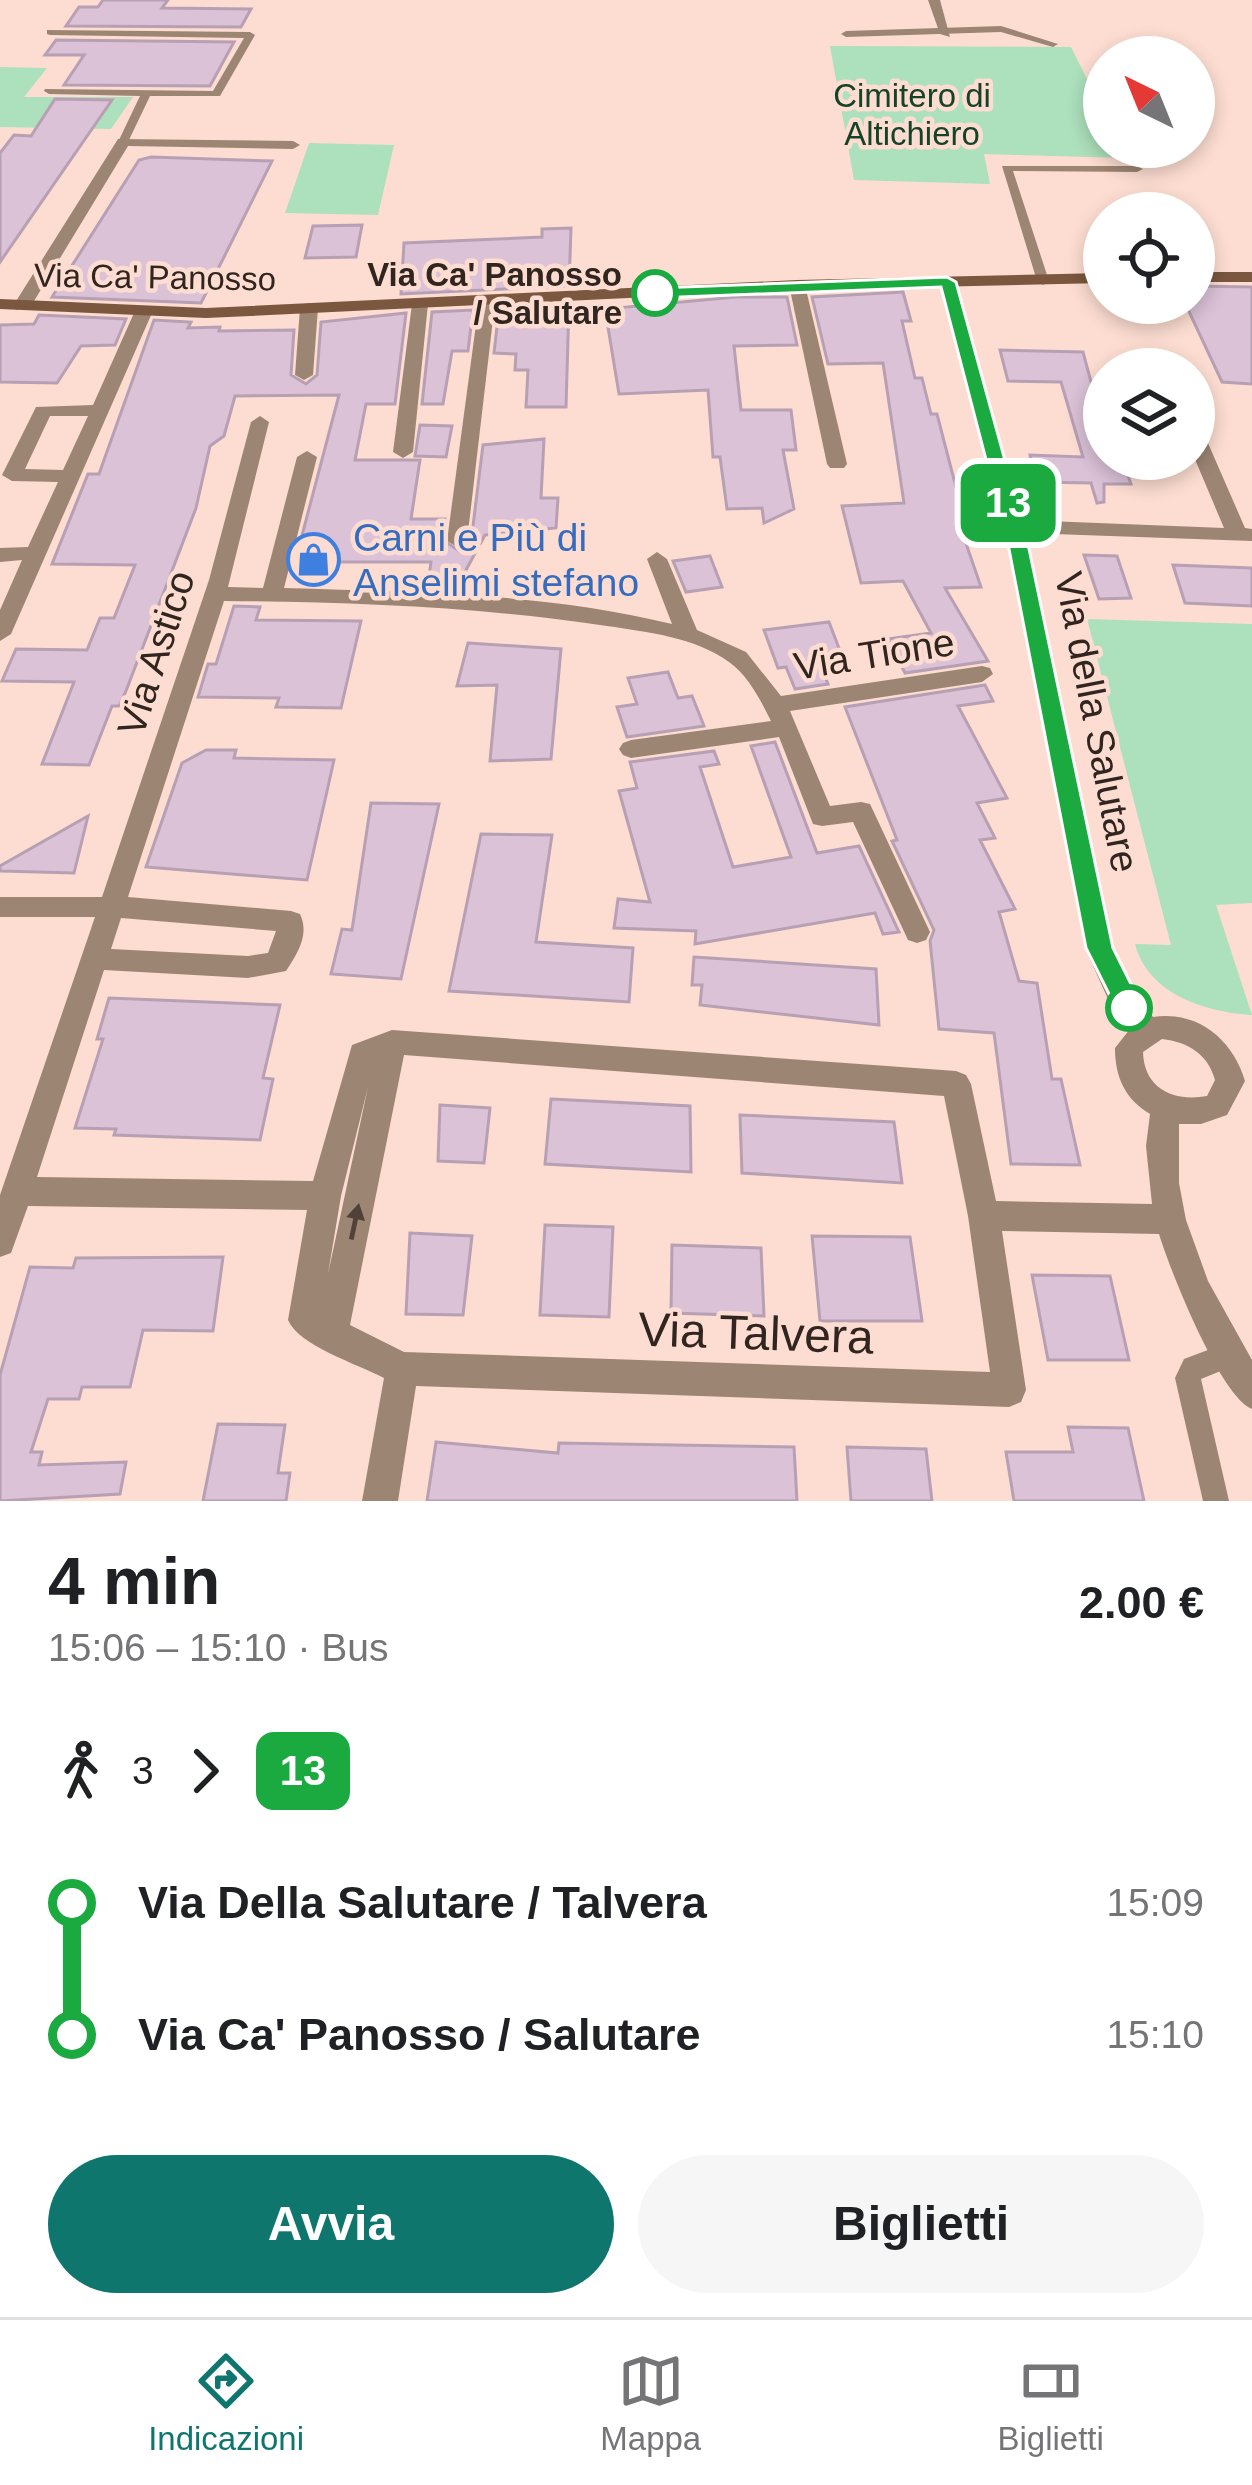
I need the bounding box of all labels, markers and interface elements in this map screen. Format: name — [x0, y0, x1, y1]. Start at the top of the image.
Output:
north arrow — [1083, 36, 1215, 168]
map controls — [1083, 36, 1215, 480]
park label: Cimitero di Altichiero — [833, 77, 991, 152]
button: locate — [1083, 192, 1215, 324]
street label: Via Ca' Panosso — [34, 256, 276, 298]
place label: Via Ca' Panosso / Salutare — [367, 256, 622, 331]
marker: Via Ca' Panosso / Salutare — [633, 271, 677, 315]
button: layers — [1083, 348, 1215, 480]
line badge: 13 — [954, 464, 1062, 542]
text: 13 — [985, 479, 1031, 526]
place label: Carni e Più di Anselimi stefano — [353, 516, 639, 604]
shop icon: Carni e Più di Anselimi stefano — [286, 531, 342, 587]
street label: Via Astico — [109, 565, 203, 741]
street label: Via della Salutare — [1047, 568, 1147, 876]
street label: Via Tione — [791, 620, 957, 688]
unlabelled marker — [1107, 986, 1151, 1030]
one-way arrow — [346, 1203, 365, 1240]
street label: Via Talvera — [637, 1302, 875, 1364]
text: 4 min — [48, 1544, 220, 1618]
text: 2.00 € — [1079, 1577, 1204, 1628]
text: 15:06 – 15:10 · Bus — [48, 1626, 388, 1669]
icon: walk — [48, 1738, 114, 1804]
icon: forward — [172, 1738, 238, 1804]
text: 13 — [280, 1747, 326, 1794]
text: 3 — [132, 1749, 154, 1792]
text: Via Della Salutare / Talvera — [138, 1877, 707, 1928]
text: 15:09 — [1106, 1881, 1204, 1924]
text: Via Ca' Panosso / Salutare — [138, 2009, 701, 2060]
text: 15:10 — [1106, 2013, 1204, 2056]
button: Avvia — [48, 2155, 614, 2293]
button: Biglietti — [638, 2155, 1204, 2293]
tab: Indicazioni — [148, 2348, 304, 2458]
tab: Mappa — [600, 2348, 701, 2458]
tab: Biglietti — [997, 2348, 1104, 2458]

